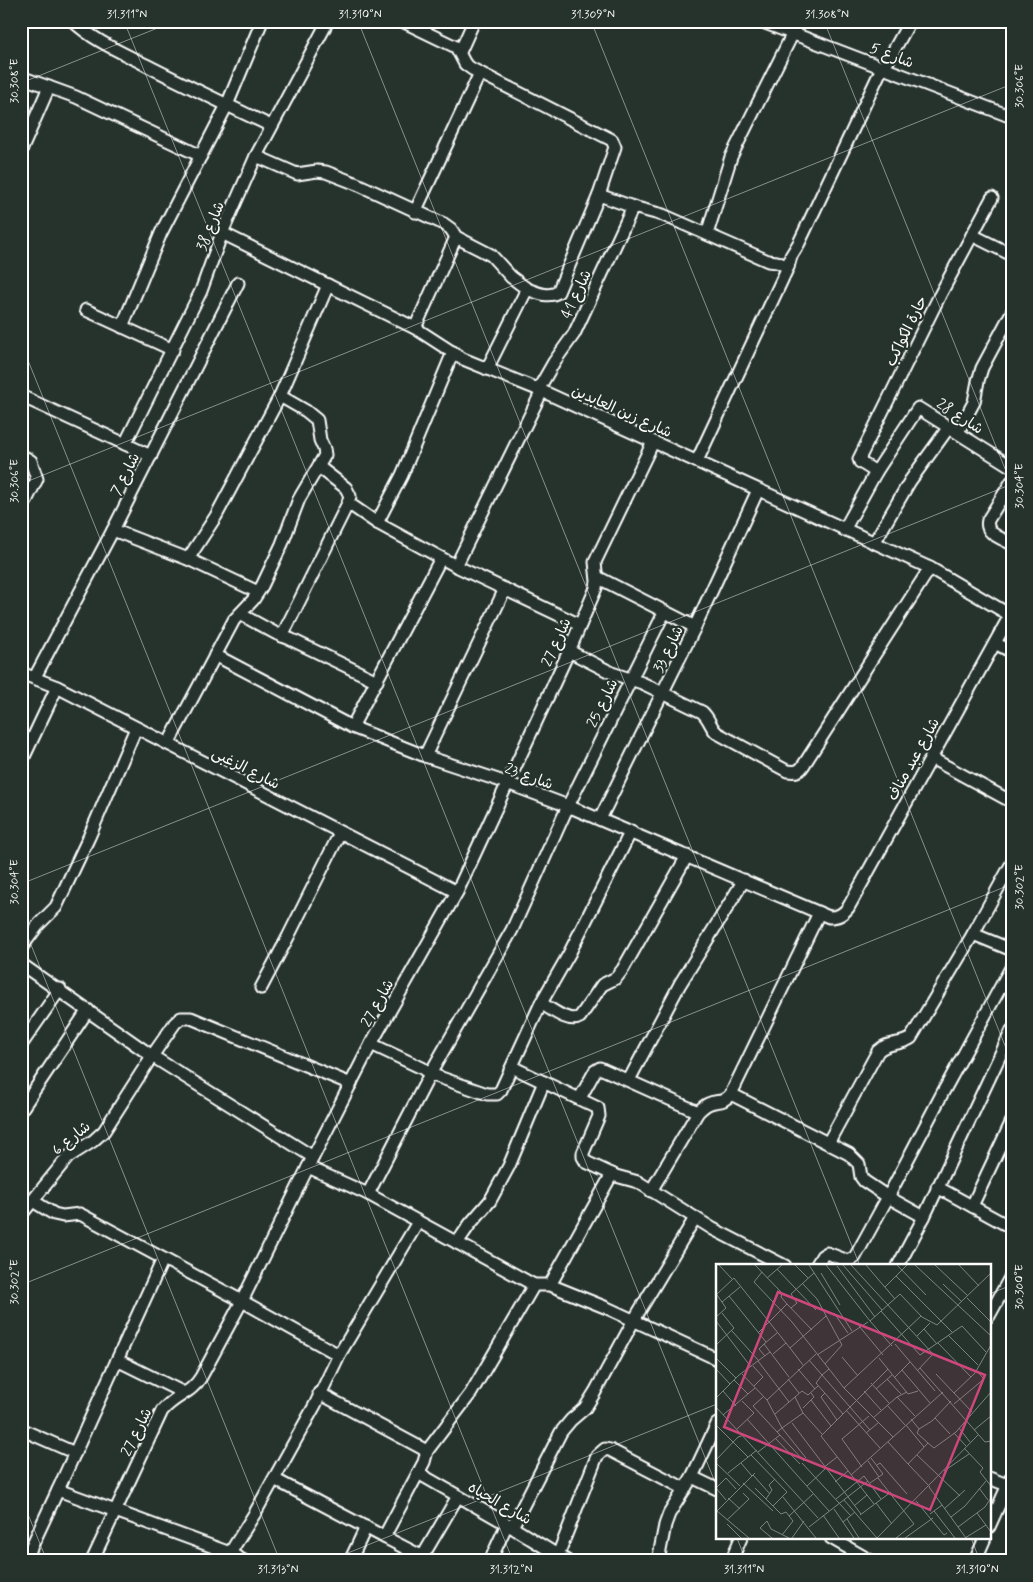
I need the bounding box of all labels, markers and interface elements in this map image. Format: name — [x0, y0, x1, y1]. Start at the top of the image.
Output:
text: 31.311°N — [107, 7, 147, 23]
text: 31.310°N — [338, 7, 382, 23]
text: 31.309°N — [571, 7, 615, 23]
text: 31.308°N — [805, 7, 849, 23]
street label: شارع 5 — [867, 38, 916, 73]
text: 30.308°E — [7, 59, 23, 103]
text: 30.306°E — [1012, 64, 1028, 108]
street label: شارع 38 — [192, 199, 230, 254]
street label: شارع 41 — [557, 267, 597, 322]
street label: حارة الكواكب — [881, 293, 933, 370]
street label: شارع زين العابدين — [568, 381, 675, 443]
street label: شارع 28 — [932, 394, 987, 439]
street label: شارع 7 — [107, 450, 145, 499]
text: 30.306°E — [7, 459, 23, 503]
text: 30.304°E — [1012, 463, 1028, 509]
street label: شارع 27 — [537, 615, 577, 670]
street label: شارع 33 — [649, 623, 689, 676]
street label: شارع 25 — [583, 676, 623, 731]
street label: شارع عبد مناف — [883, 715, 945, 804]
street label: شارع الزغبى — [208, 743, 283, 795]
street label: شارع 23 — [502, 759, 556, 795]
text: 30.304°E — [7, 859, 23, 905]
text: 30.302°E — [1012, 864, 1028, 910]
street label: شارع 27 — [357, 976, 399, 1031]
street label: شارع 6 — [48, 1117, 95, 1160]
text: 30.302°E — [7, 1259, 23, 1305]
inset map — [716, 1264, 990, 1540]
text: 30.300°E — [1012, 1264, 1028, 1310]
street label: شارع 27 — [117, 1405, 157, 1460]
street label: شارع الحياه — [464, 1478, 535, 1530]
text: 31.313°N — [258, 1562, 298, 1578]
text: 31.312°N — [489, 1562, 533, 1578]
text: 31.311°N — [724, 1562, 764, 1578]
text: 31.310°N — [955, 1562, 999, 1578]

